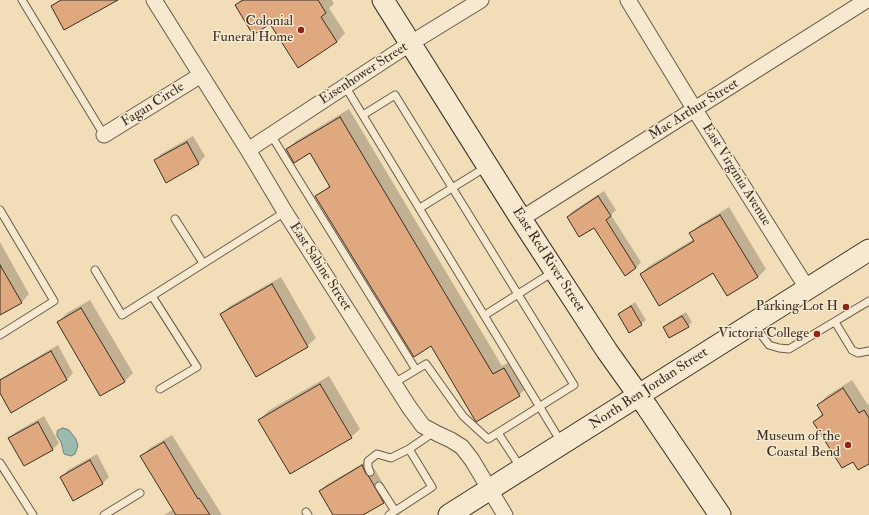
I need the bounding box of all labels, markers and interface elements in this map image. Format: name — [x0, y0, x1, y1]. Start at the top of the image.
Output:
place label: Colonial Funeral Home — [212, 14, 293, 46]
marker: Colonial Funeral Home — [296, 25, 306, 35]
street label: Eisenhower Street — [317, 39, 411, 109]
street label: Mac Arthur Street — [646, 76, 742, 144]
street label: Fagan Circle — [118, 79, 188, 131]
street label: East Virginia Avenue — [698, 121, 774, 229]
street label: East Red River Street — [508, 205, 588, 315]
street label: East Sabine Street — [285, 220, 355, 314]
place label: Parking Lot H — [756, 299, 838, 315]
marker: Parking Lot H — [841, 302, 851, 312]
place label: Victoria College — [718, 326, 809, 342]
marker: Victoria College — [812, 329, 822, 339]
street label: North Ben Jordan Street — [587, 344, 711, 434]
place label: Museum of the Coastal Bend — [756, 429, 840, 462]
marker: Museum of the Coastal Bend — [843, 440, 853, 450]

